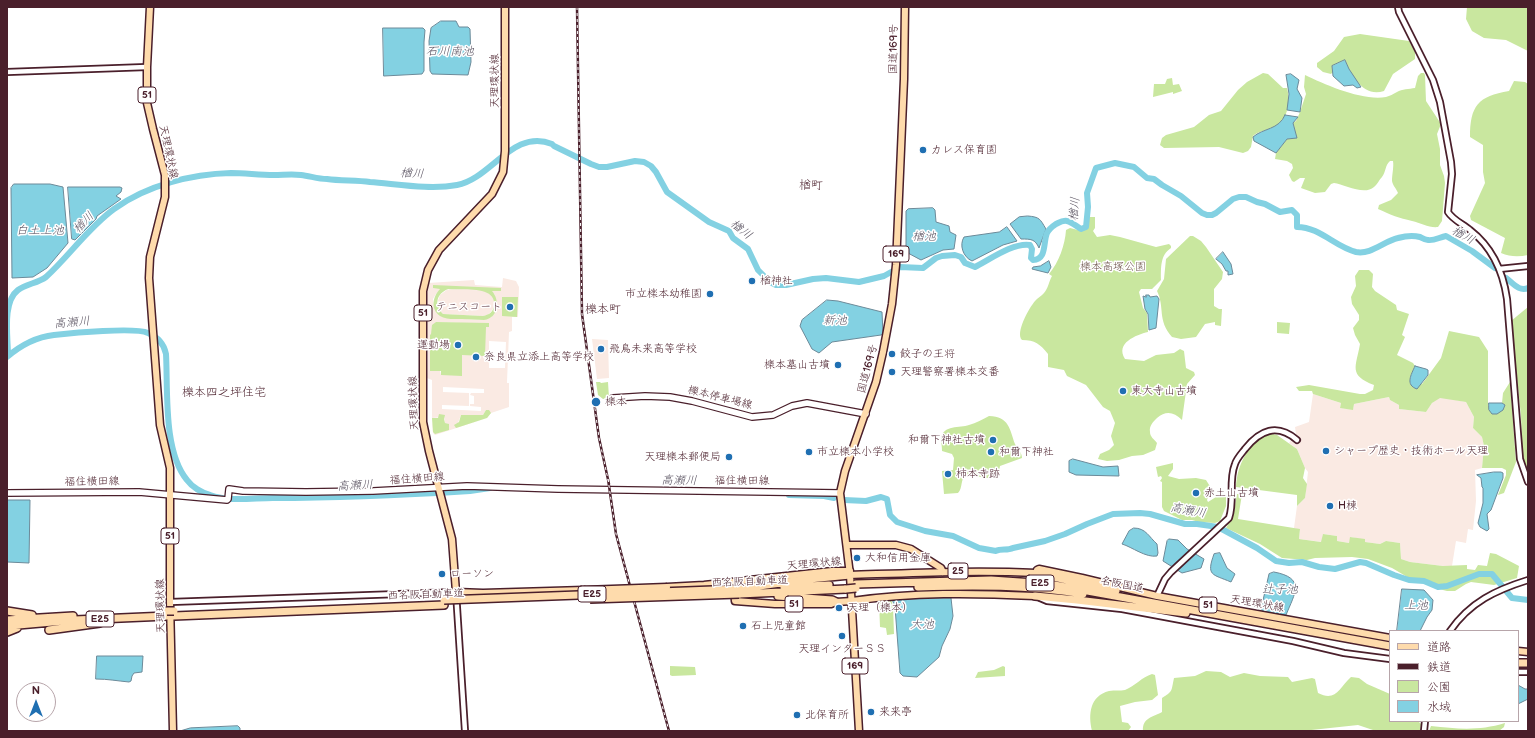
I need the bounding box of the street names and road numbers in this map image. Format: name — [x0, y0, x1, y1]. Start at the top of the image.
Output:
street label: 国道169号 — [887, 24, 901, 74]
street label: 天理環状線 — [488, 54, 502, 108]
road number: 51 — [138, 87, 156, 103]
street label: 天理環状線 — [156, 124, 180, 180]
road number: 169 — [883, 246, 909, 262]
road number: 51 — [414, 305, 432, 321]
street label: 国道169号 — [855, 343, 881, 395]
street label: 天理環状線 — [406, 375, 422, 431]
street label: 櫟本停車場線 — [686, 384, 754, 412]
street label: 福住横田線 — [389, 470, 445, 488]
street label: 福住横田線 — [715, 474, 769, 488]
street label: 福住横田線 — [64, 475, 120, 489]
road number: 51 — [161, 528, 179, 544]
street label: 天理環状線 — [786, 555, 842, 573]
road number: 25 — [948, 563, 968, 579]
street label: 西名阪自動車道 — [711, 574, 789, 590]
street label: 名阪国道 — [1099, 574, 1145, 596]
road number: E25 — [1026, 575, 1054, 591]
street label: 天理環状線 — [154, 578, 168, 634]
road number: E25 — [578, 586, 606, 602]
street label: 西名阪自動車道 — [387, 587, 465, 603]
street label: 天理環状線 — [1229, 593, 1285, 615]
road number: 51 — [785, 596, 803, 612]
road number: 51 — [1199, 597, 1217, 613]
road number: E25 — [86, 611, 114, 627]
road number: 169 — [842, 658, 868, 674]

